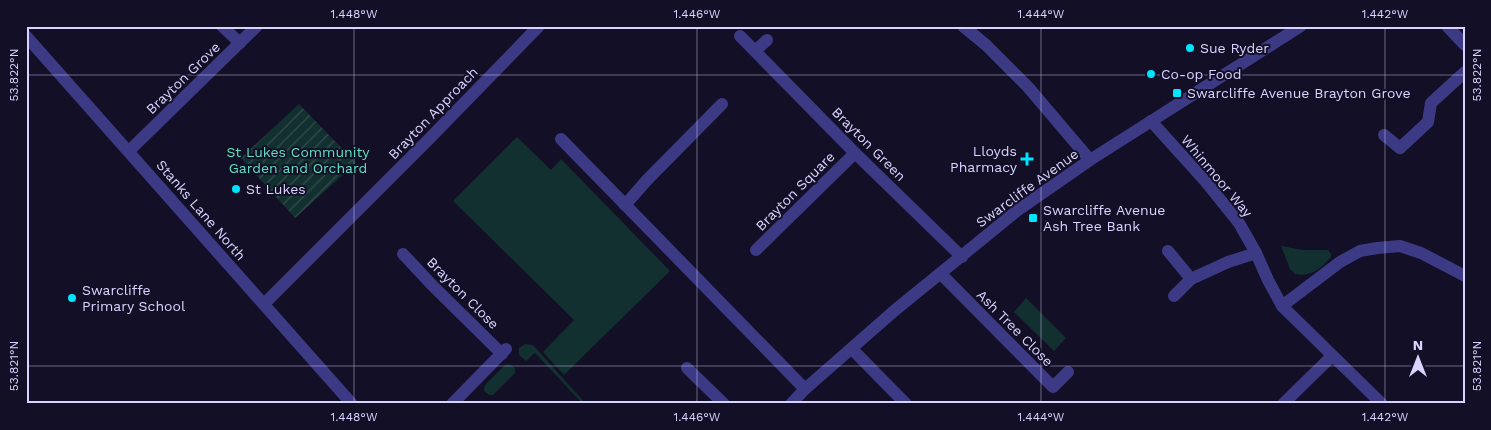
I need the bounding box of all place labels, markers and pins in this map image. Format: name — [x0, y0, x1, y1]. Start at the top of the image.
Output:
place label: Sue Ryder — [1200, 40, 1269, 56]
marker: Sue Ryder — [1184, 42, 1196, 54]
place label: Co-op Food — [1161, 66, 1241, 82]
marker: Co-op Food — [1145, 68, 1157, 80]
place label: Swarcliffe Avenue Brayton Grove — [1187, 85, 1411, 101]
marker: Swarcliffe Avenue Brayton Grove — [1171, 87, 1183, 99]
place label: Lloyds Pharmacy — [950, 143, 1018, 175]
marker: Lloyds Pharmacy — [1021, 153, 1033, 165]
place label: St Lukes — [246, 181, 306, 197]
marker: St Lukes — [230, 183, 242, 195]
place label: Swarcliffe Avenue Ash Tree Bank — [1043, 202, 1165, 234]
marker: Swarcliffe Avenue Ash Tree Bank — [1027, 212, 1039, 224]
place label: Swarcliffe Primary School — [82, 282, 186, 314]
marker: Swarcliffe Primary School — [66, 292, 78, 304]

